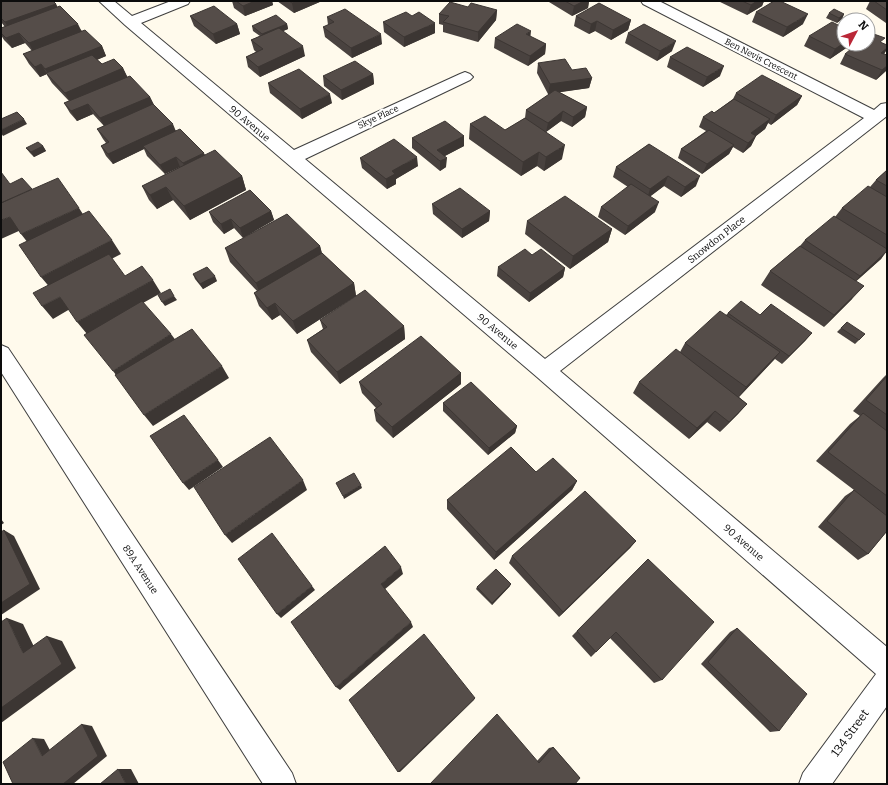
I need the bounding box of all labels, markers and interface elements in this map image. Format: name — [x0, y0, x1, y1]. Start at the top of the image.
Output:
north arrow — [836, 12, 876, 52]
text: N — [855, 18, 871, 34]
street label: Ben Nevis Crescent — [723, 36, 800, 82]
street label: 90 Avenue — [227, 103, 272, 144]
street label: Skye Place — [356, 103, 400, 131]
street label: Snowdon Place — [685, 214, 748, 266]
street label: 90 Avenue — [475, 311, 520, 352]
street label: 90 Avenue — [721, 522, 766, 563]
street label: 89A Avenue — [120, 543, 160, 596]
street label: 134 Street — [828, 706, 872, 759]

